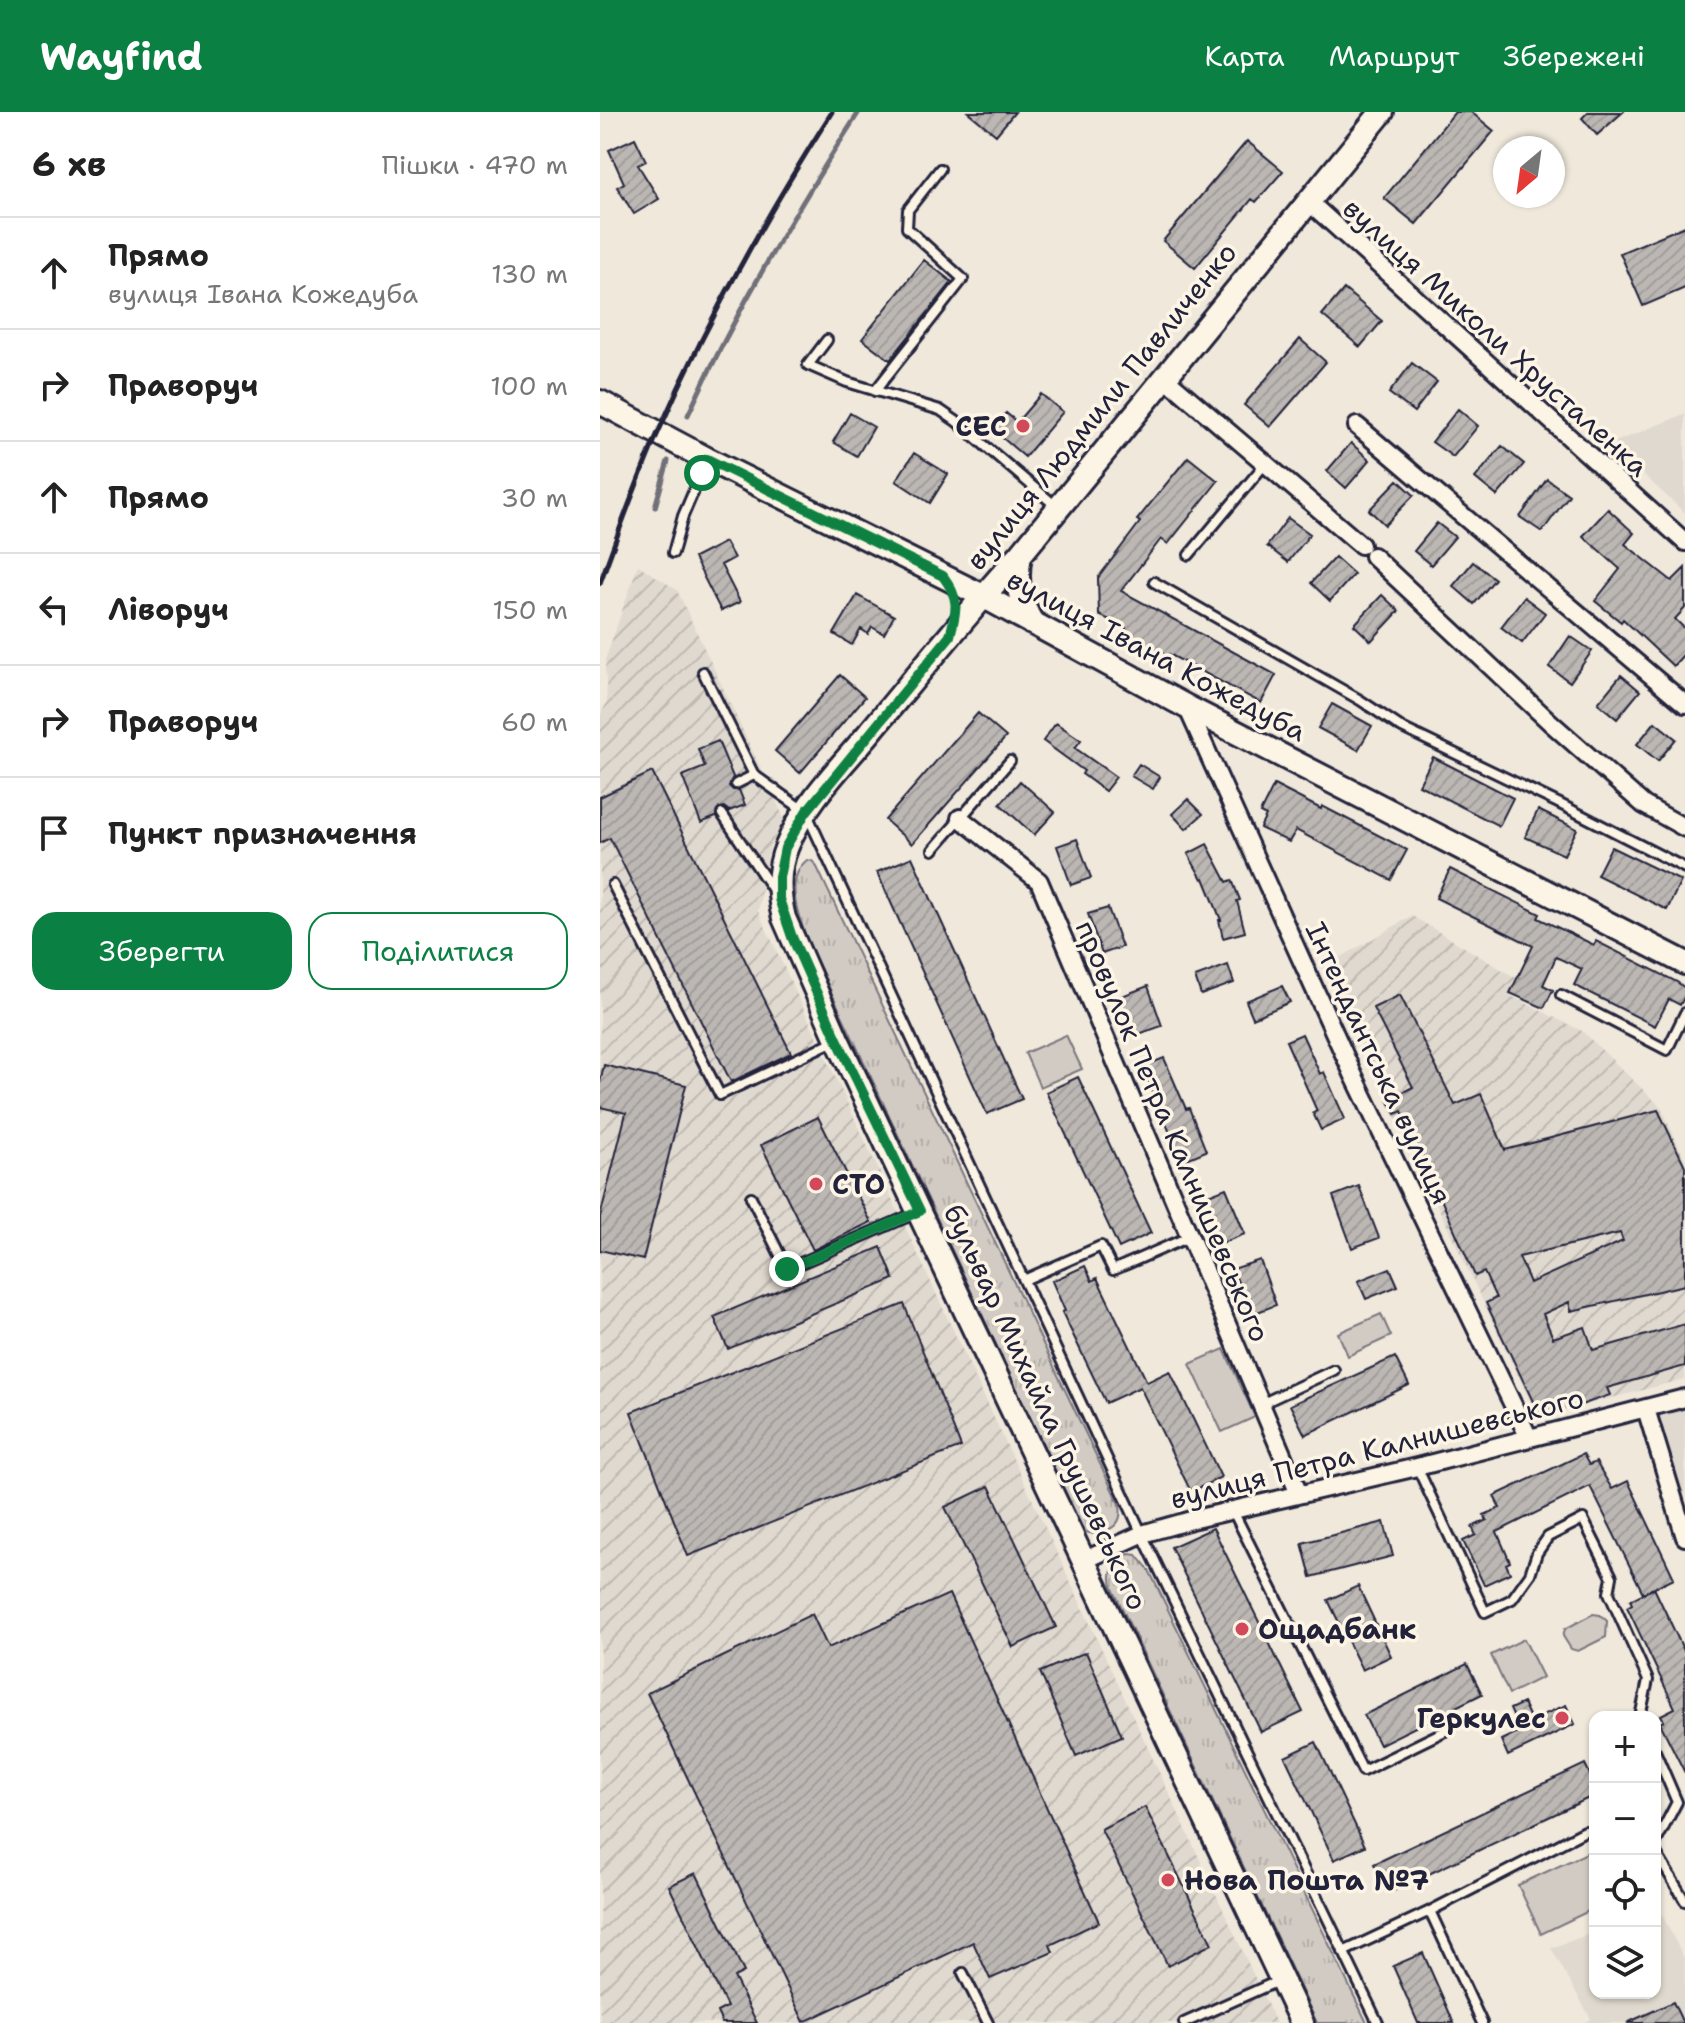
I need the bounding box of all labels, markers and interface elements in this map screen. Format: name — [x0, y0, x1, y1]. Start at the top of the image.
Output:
text: Wayfind — [40, 31, 203, 82]
text: Карта — [1205, 37, 1285, 75]
text: Маршрут — [1329, 37, 1459, 75]
text: Збережені — [1503, 37, 1645, 75]
north arrow — [1493, 136, 1565, 208]
text: 6 хв — [32, 141, 106, 187]
text: Пішки · 470 m — [382, 147, 568, 182]
street label: вулиця Миколи Хрусталенка — [1335, 189, 1657, 485]
street label: вулиця Людмили Павличенко — [957, 234, 1245, 578]
text: Прямо — [108, 235, 209, 276]
icon: ahead — [32, 251, 76, 295]
text: 130 m — [491, 256, 568, 291]
text: вулиця Івана Кожедуба — [108, 276, 418, 311]
icon: right — [32, 363, 76, 407]
text: Праворуч — [108, 365, 258, 406]
text: 100 m — [490, 368, 568, 403]
place label: СЕС — [955, 407, 1007, 445]
marker: СЕС — [1014, 417, 1032, 435]
route start — [684, 455, 720, 491]
icon: ahead — [32, 475, 76, 519]
text: Прямо — [108, 477, 209, 518]
text: 30 m — [501, 480, 568, 515]
street label: вулиця Івана Кожедуба — [1001, 560, 1313, 750]
icon: left — [32, 587, 76, 631]
text: Ліворуч — [108, 589, 229, 630]
text: 150 m — [492, 592, 568, 627]
icon: right — [32, 699, 76, 743]
text: Праворуч — [108, 701, 258, 742]
text: 60 m — [501, 704, 568, 739]
icon: arrive — [32, 811, 76, 855]
text: Пункт призначення — [108, 813, 417, 854]
button: Зберегти — [32, 912, 292, 990]
button: Поділитися — [308, 912, 568, 990]
street label: провулок Петра Калнишевського — [1067, 914, 1279, 1348]
street label: Інтендантська вулиця — [1297, 915, 1461, 1211]
place label: СТО — [832, 1165, 885, 1203]
marker: СТО — [807, 1175, 825, 1193]
street label: бульвар Михайла Грушевського — [935, 1198, 1157, 1616]
route end — [769, 1251, 805, 1287]
street label: вулиця Петра Калнишевського — [1166, 1378, 1588, 1518]
place label: Ощадбанк — [1258, 1610, 1416, 1648]
marker: Ощадбанк — [1233, 1620, 1251, 1638]
place label: Геркулес — [1417, 1699, 1546, 1737]
marker: Геркулес — [1553, 1709, 1571, 1727]
map controls — [1589, 1711, 1661, 1999]
button: + — [1589, 1711, 1661, 1783]
button: − — [1589, 1783, 1661, 1855]
button: locate — [1589, 1855, 1661, 1927]
place label: Нова Пошта №7 — [1184, 1861, 1429, 1899]
marker: Нова Пошта №7 — [1159, 1871, 1177, 1889]
button: layers — [1589, 1927, 1661, 1999]

